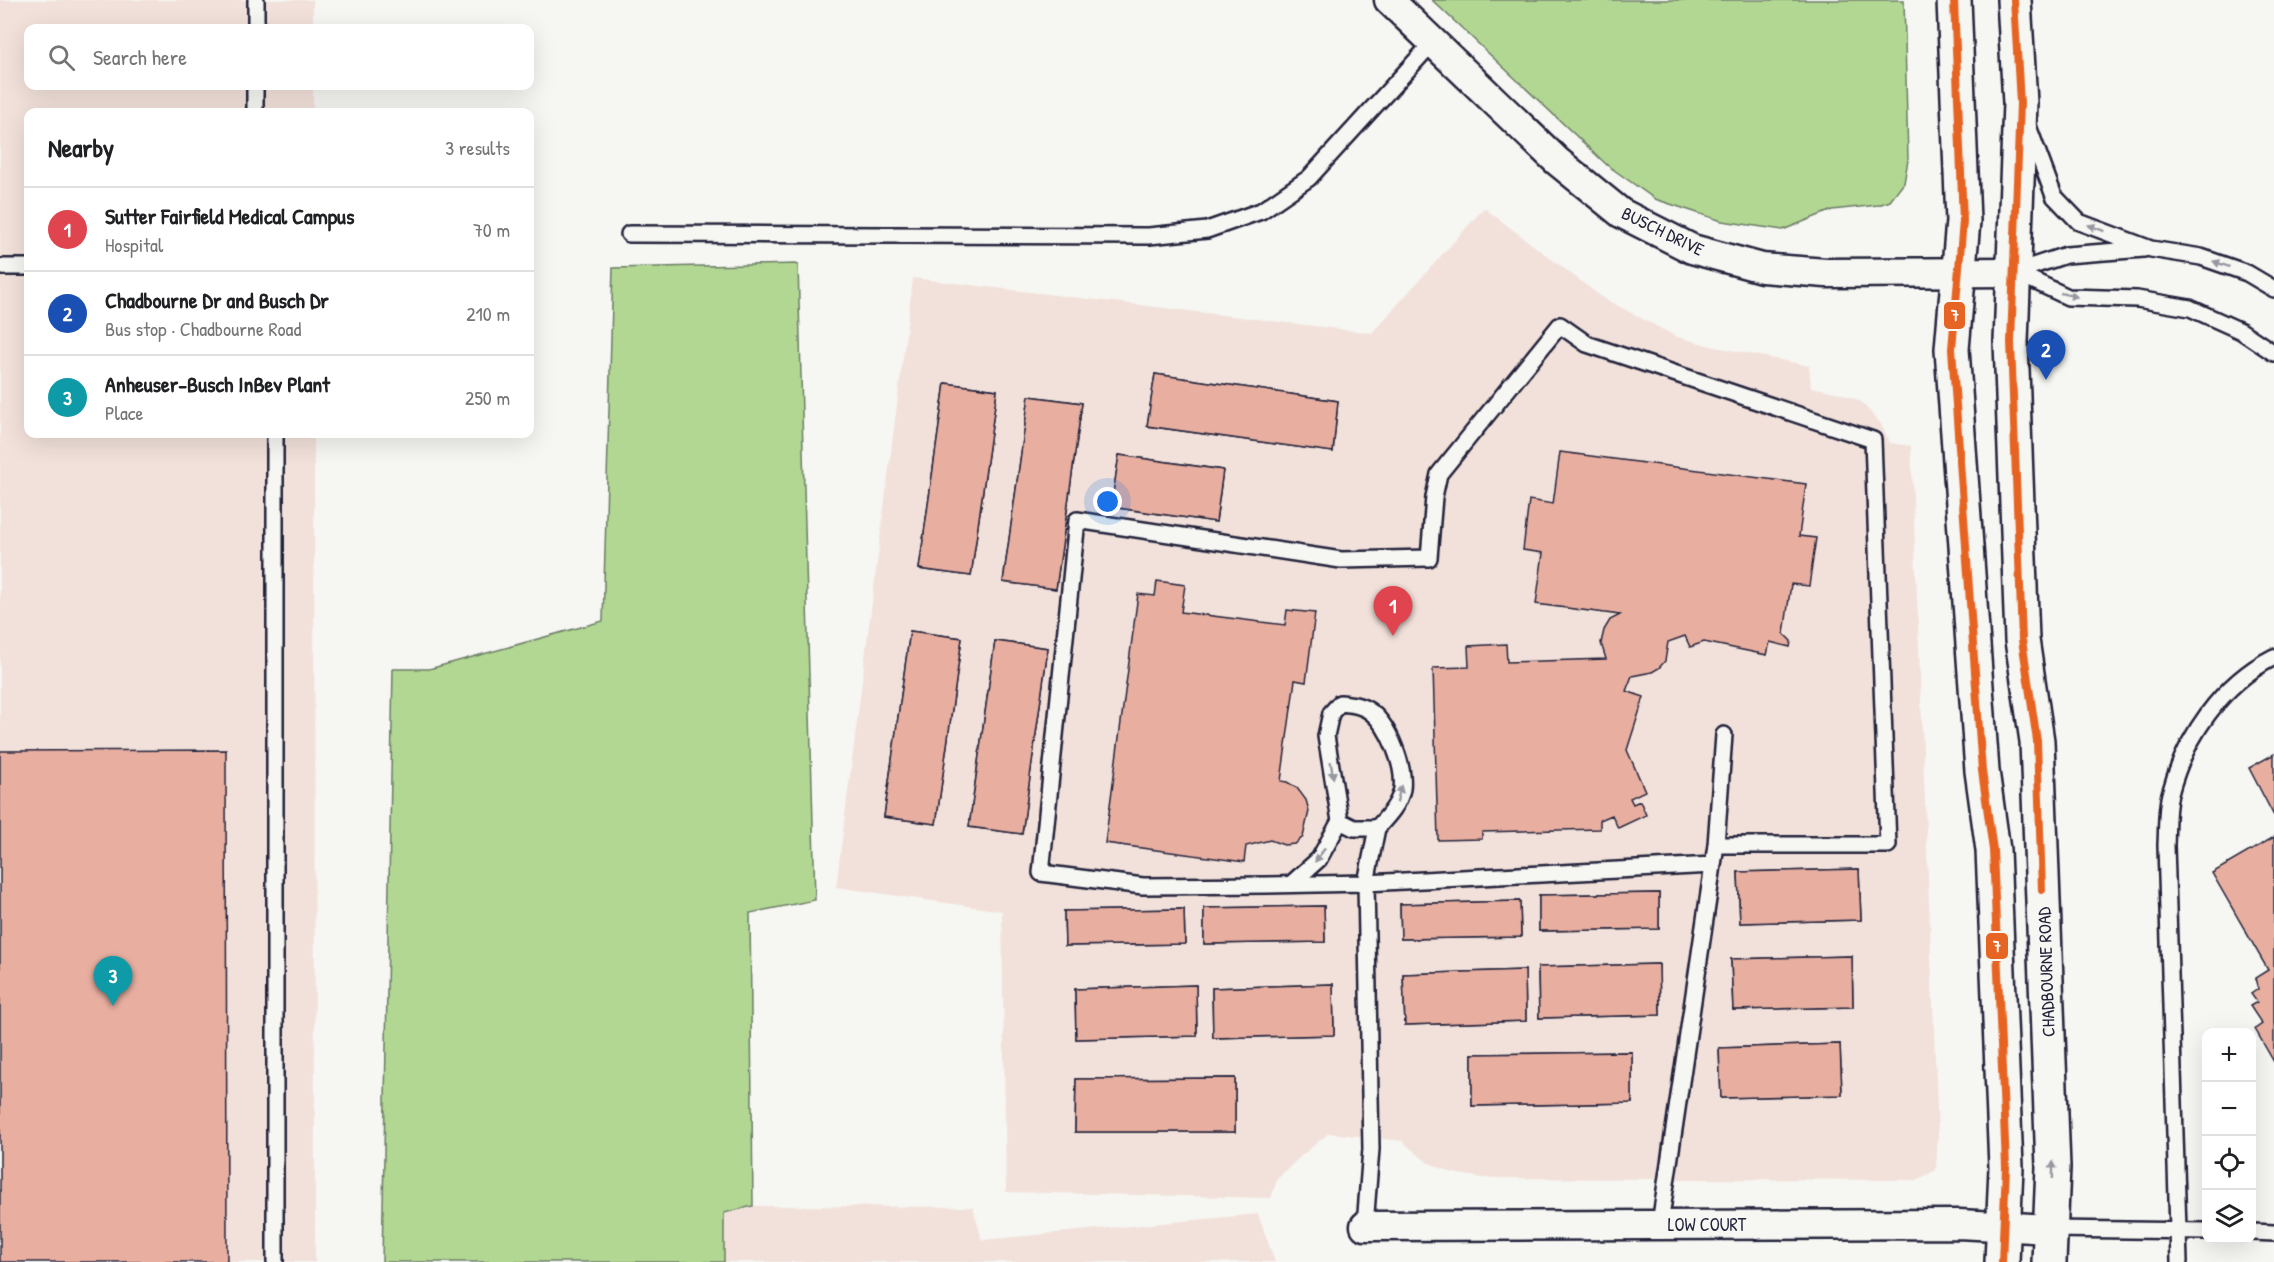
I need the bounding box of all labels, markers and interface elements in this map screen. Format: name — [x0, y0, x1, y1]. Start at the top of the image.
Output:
search box — [24, 24, 534, 90]
icon: search — [45, 41, 78, 74]
text: Search here — [93, 42, 187, 72]
text: Nearby — [48, 130, 114, 165]
text: 3 results — [445, 134, 510, 161]
street label: BUSCH DRIVE — [1618, 200, 1708, 262]
text: Sutter Fairfield Medical Campus — [105, 201, 354, 231]
text: 1 — [64, 216, 71, 243]
text: 70 m — [473, 216, 510, 243]
one-way arrow — [2087, 223, 2105, 232]
text: Hospital — [105, 231, 163, 258]
one-way arrow — [2212, 259, 2230, 269]
text: Chadbourne Dr and Busch Dr — [105, 285, 329, 315]
one-way arrow — [2060, 290, 2078, 300]
text: 2 — [63, 300, 72, 327]
text: 210 m — [466, 300, 510, 327]
line badge: 7 — [1943, 301, 1966, 330]
text: 7 — [1950, 304, 1959, 326]
text: Bus stop · Chadbourne Road — [105, 315, 301, 342]
pin: 2 — [2026, 330, 2066, 380]
text: Anheuser-Busch InBev Plant — [105, 369, 330, 399]
text: 3 — [63, 384, 72, 411]
text: 250 m — [465, 384, 510, 411]
text: Place — [105, 399, 144, 426]
your location — [1093, 487, 1122, 516]
pin: 1 — [1374, 586, 1412, 636]
one-way arrow — [1328, 761, 1337, 780]
one-way arrow — [1395, 785, 1404, 803]
one-way arrow — [1314, 847, 1326, 863]
street label: CHADBOURNE ROAD — [2031, 906, 2061, 1037]
line badge: 7 — [1985, 932, 2009, 960]
text: 7 — [1992, 935, 2001, 957]
pin: 3 — [94, 956, 132, 1006]
map controls — [2202, 1028, 2256, 1244]
button: + — [2202, 1028, 2256, 1082]
button: − — [2202, 1082, 2256, 1136]
button: locate — [2202, 1136, 2256, 1190]
one-way arrow — [2048, 1161, 2057, 1180]
button: layers — [2202, 1190, 2256, 1244]
street label: LOW COURT — [1668, 1212, 1747, 1237]

